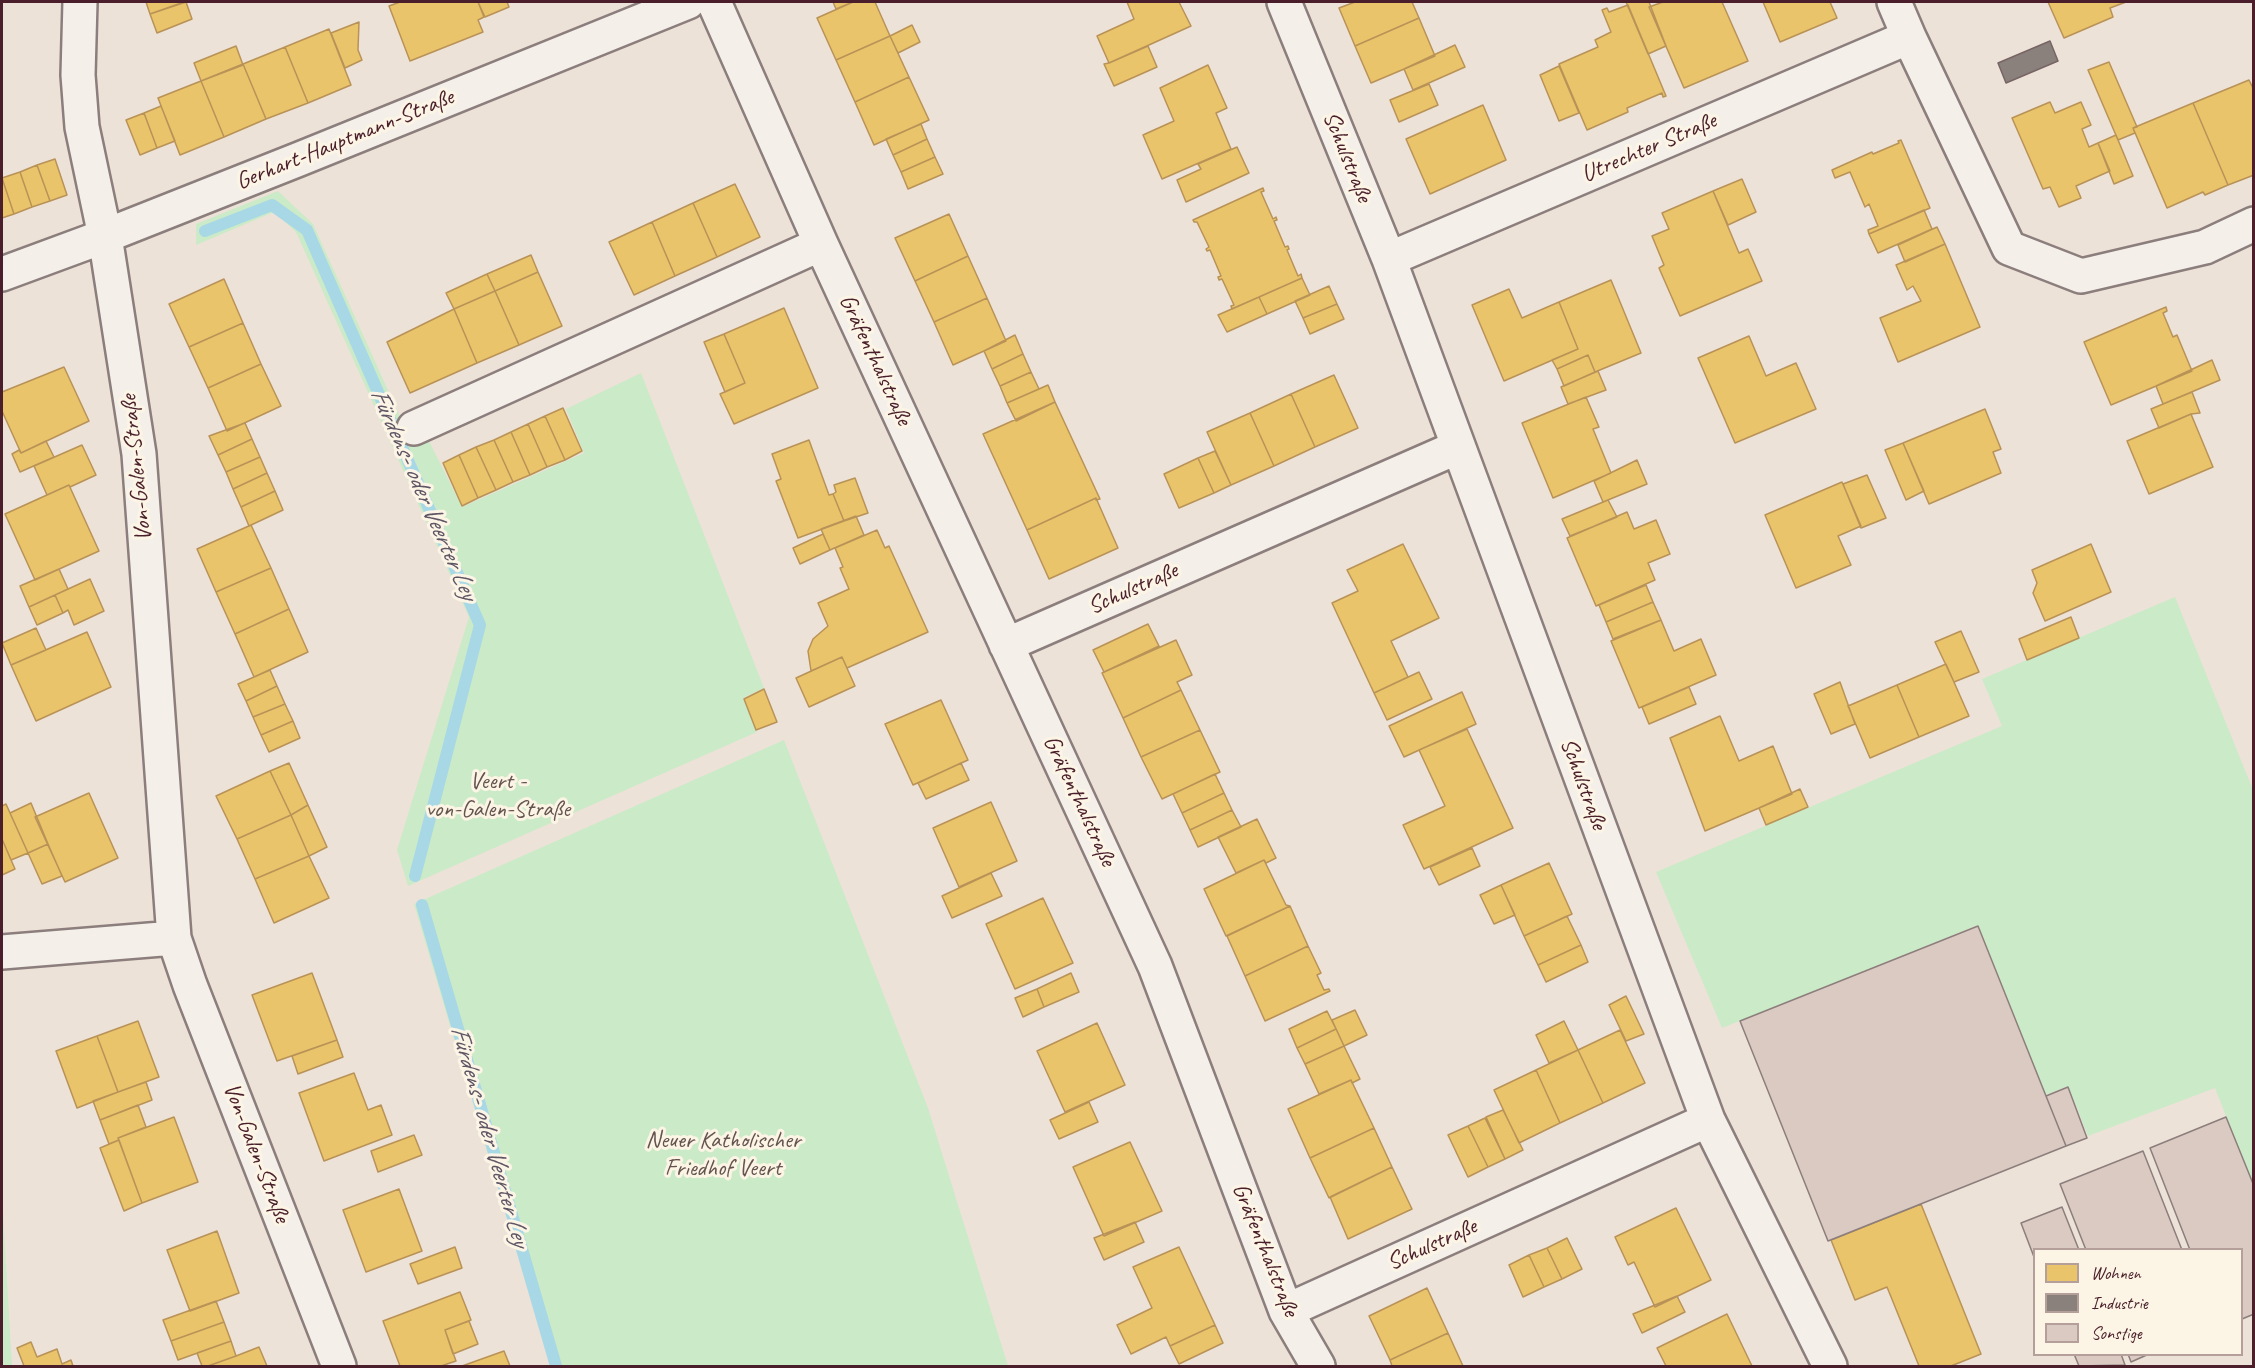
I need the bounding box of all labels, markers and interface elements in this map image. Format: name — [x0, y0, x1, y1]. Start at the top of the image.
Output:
street label: Gerhart-Hauptmann-Straße — [232, 83, 458, 197]
street label: Schulstraße — [1316, 107, 1378, 207]
street label: Utrechter Straße — [1577, 107, 1721, 189]
street label: Gräfenthalstraße — [832, 290, 918, 430]
water label: Fürdens- oder Veerter Ley — [362, 384, 484, 604]
street label: Von-Galen-Straße — [115, 393, 159, 543]
street label: Schulstraße — [1084, 556, 1182, 622]
street label: Gräfenthalstraße — [1036, 731, 1122, 871]
street label: Schulstraße — [1553, 734, 1613, 834]
park label: Veert - von-Galen-Straße — [426, 768, 570, 824]
water label: Fürdens- oder Veerter Ley — [443, 1022, 535, 1250]
street label: Von-Galen-Straße — [216, 1079, 296, 1227]
park label: Neuer Katholischer Friedhof Veert — [646, 1127, 800, 1183]
street label: Gräfenthalstraße — [1225, 1179, 1305, 1321]
street label: Schulstraße — [1383, 1212, 1481, 1278]
legend — [2033, 1248, 2243, 1356]
text: Wohnen — [2091, 1262, 2141, 1284]
text: Industrie — [2091, 1292, 2148, 1314]
text: Sonstige — [2091, 1322, 2142, 1344]

